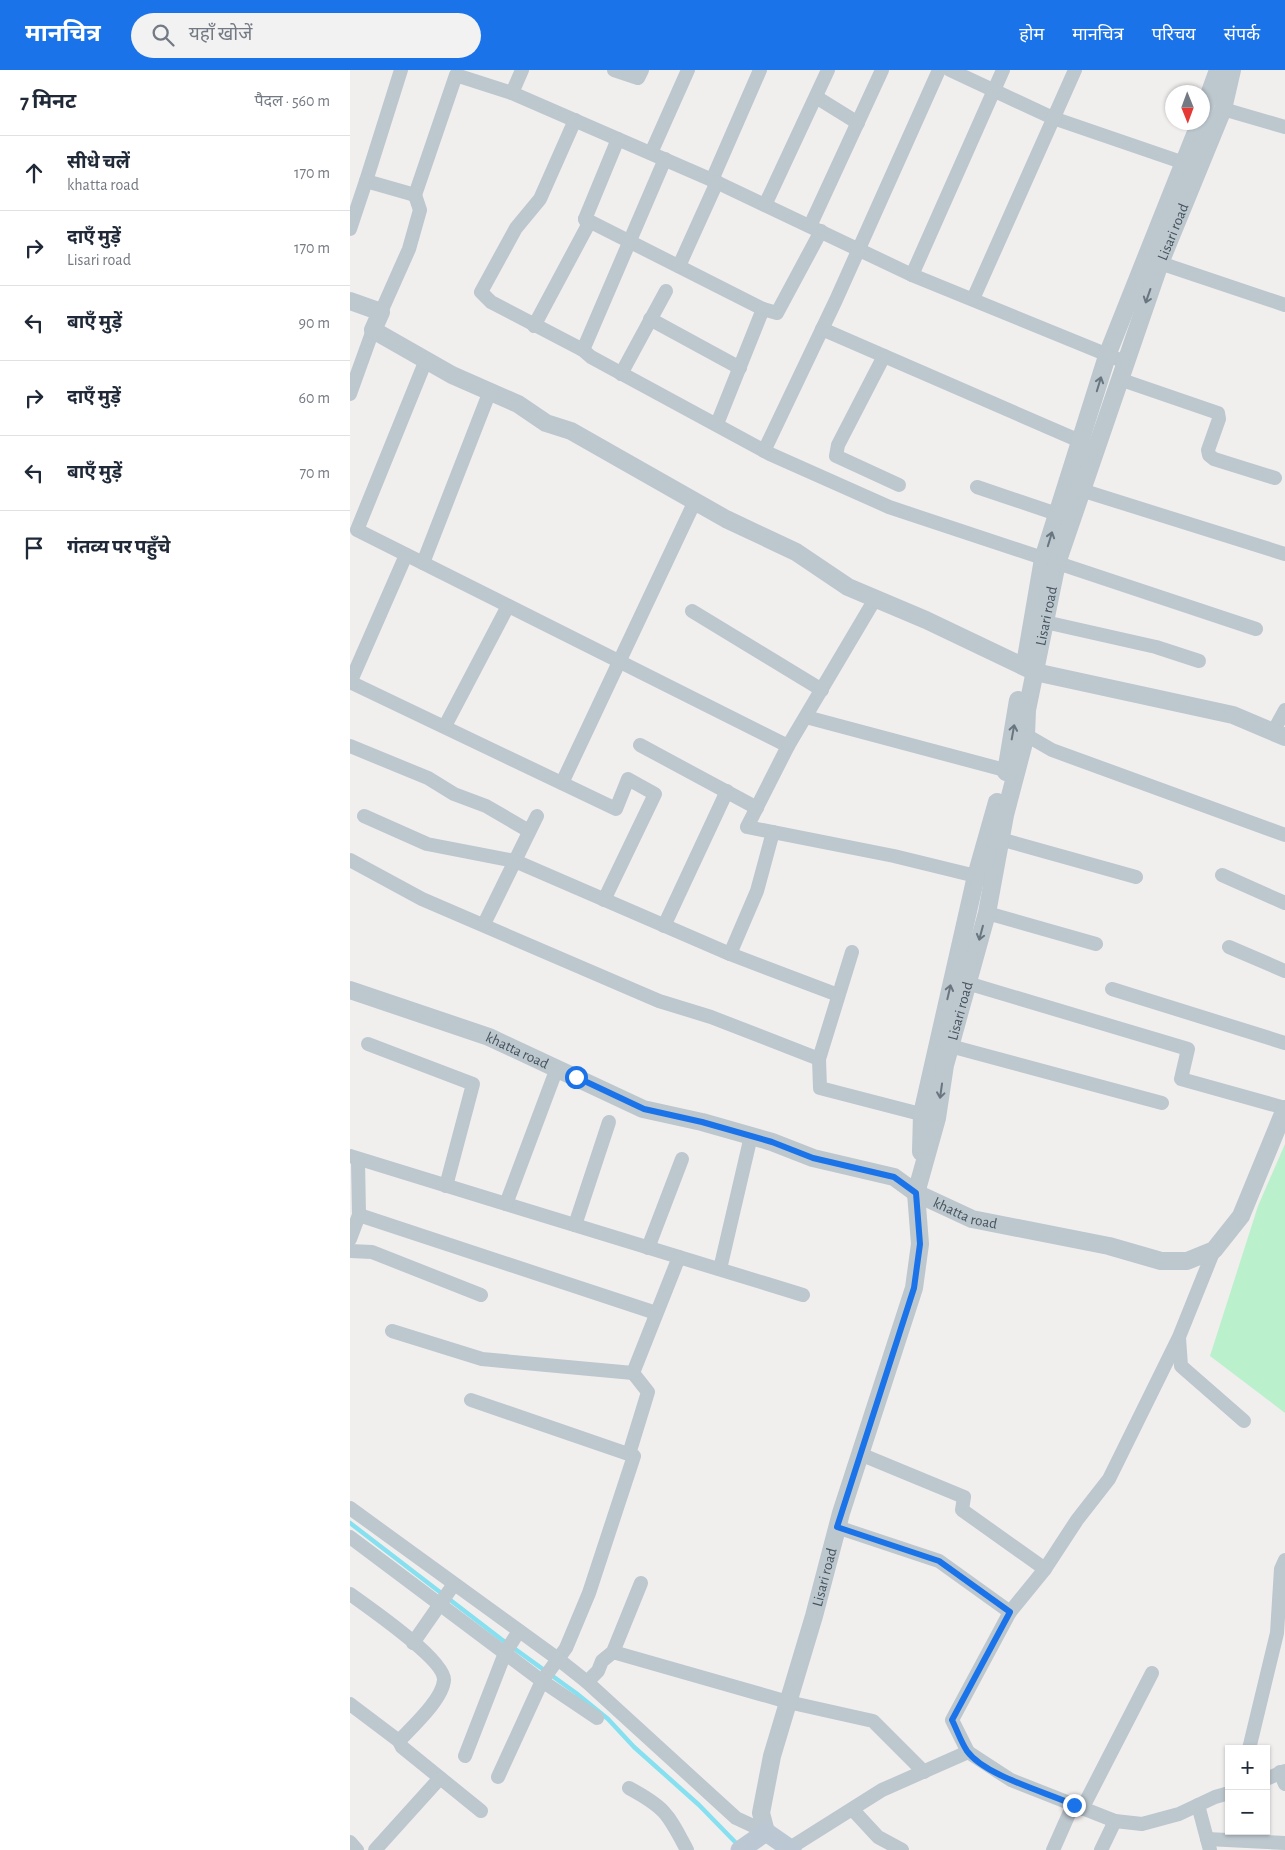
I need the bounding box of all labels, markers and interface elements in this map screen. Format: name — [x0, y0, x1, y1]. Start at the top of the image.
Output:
search box — [131, 13, 481, 58]
icon: search — [149, 21, 177, 49]
text: मानचित्र — [25, 22, 101, 46]
text: यहाँ खोजें — [189, 25, 252, 44]
text: होम — [1019, 26, 1044, 44]
text: मानचित्र — [1072, 26, 1124, 44]
text: परिचय — [1152, 26, 1196, 44]
text: संपर्क — [1224, 26, 1260, 44]
north arrow — [1165, 85, 1210, 130]
text: 7 मिनट — [20, 91, 76, 112]
text: पैदल · 560 m — [255, 93, 330, 109]
text: सीधे चलें — [67, 153, 130, 172]
icon: ahead — [20, 159, 48, 187]
text: 170 m — [294, 165, 330, 181]
text: khatta road — [67, 177, 139, 193]
street label: Lisari road — [1154, 201, 1191, 262]
text: दाएँ मुड़ें — [67, 228, 121, 247]
icon: right — [20, 234, 48, 262]
text: 170 m — [294, 240, 330, 256]
text: Lisari road — [67, 252, 131, 268]
one-way arrow — [1143, 287, 1153, 303]
icon: left — [20, 309, 48, 337]
text: बाएँ मुड़ें — [67, 313, 122, 332]
text: 90 m — [299, 315, 330, 331]
one-way arrow — [1095, 376, 1104, 392]
icon: right — [20, 384, 48, 412]
text: दाएँ मुड़ें — [67, 388, 121, 407]
text: 60 m — [299, 390, 330, 406]
icon: left — [20, 459, 48, 487]
text: बाएँ मुड़ें — [67, 463, 122, 482]
text: 70 m — [299, 465, 330, 481]
one-way arrow — [1045, 531, 1055, 547]
icon: arrive — [20, 534, 48, 562]
text: गंतव्य पर पहुँचे — [67, 538, 170, 557]
street label: Lisari road — [1033, 585, 1060, 647]
one-way arrow — [1008, 725, 1018, 741]
one-way arrow — [976, 925, 985, 941]
street label: Lisari road — [945, 980, 975, 1042]
one-way arrow — [945, 985, 954, 1001]
street label: khatta road — [484, 1029, 551, 1071]
route start — [565, 1066, 588, 1089]
one-way arrow — [936, 1082, 946, 1098]
street label: khatta road — [931, 1195, 999, 1231]
street label: Lisari road — [809, 1546, 839, 1608]
map controls — [1225, 1745, 1270, 1835]
button: + — [1225, 1745, 1270, 1790]
button: − — [1225, 1790, 1270, 1835]
route end — [1063, 1794, 1086, 1817]

